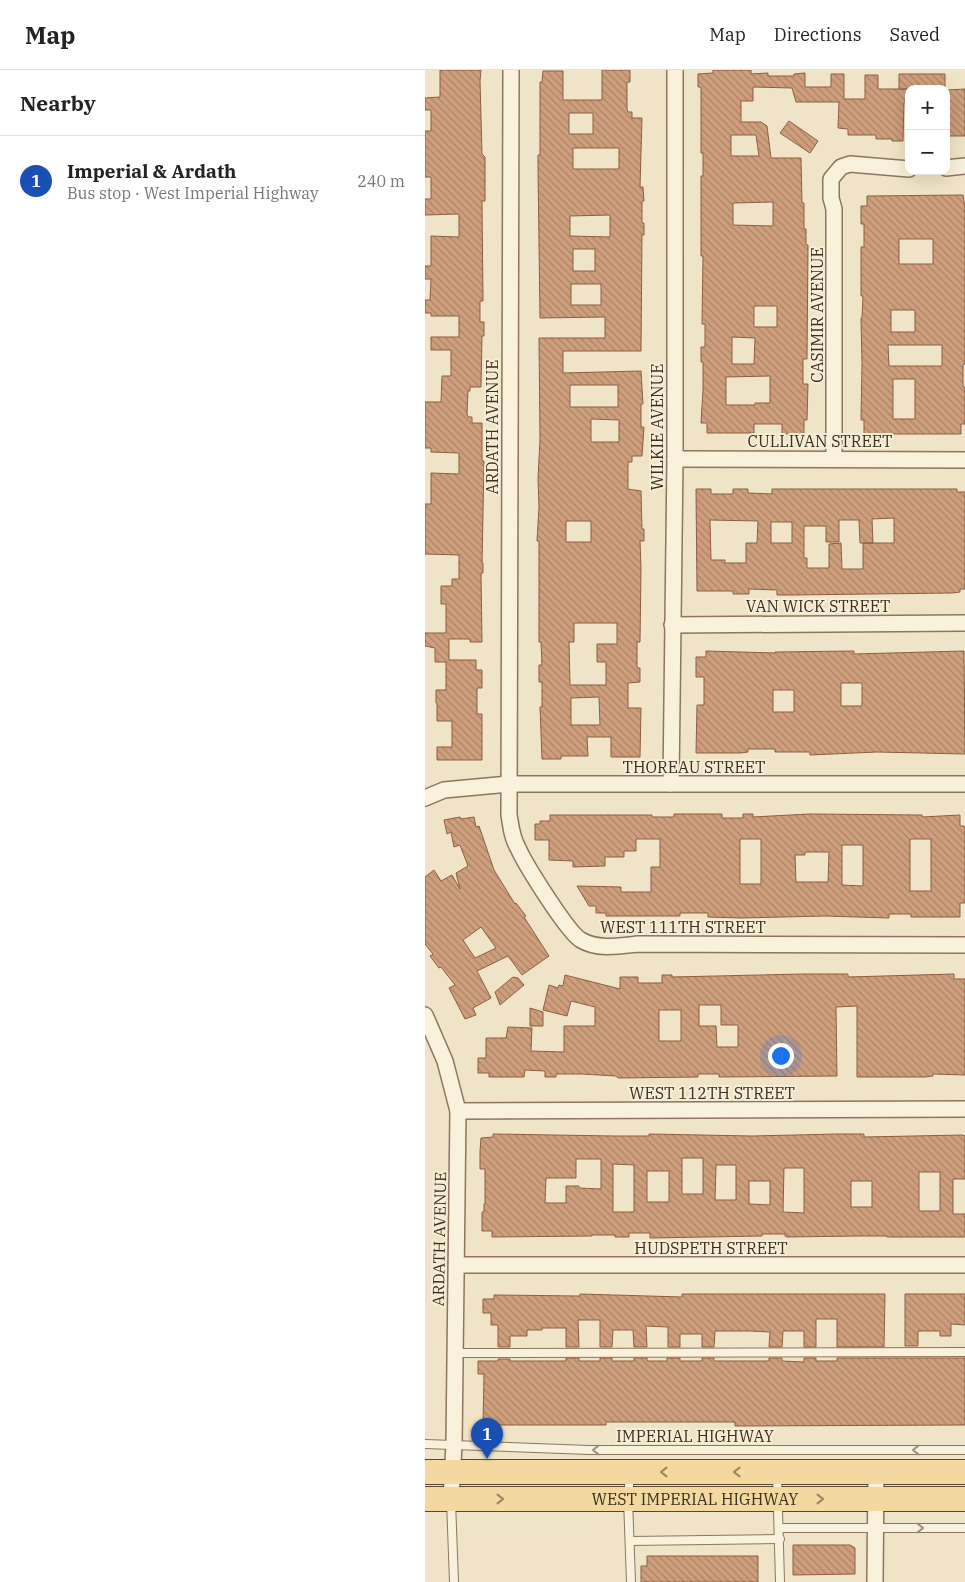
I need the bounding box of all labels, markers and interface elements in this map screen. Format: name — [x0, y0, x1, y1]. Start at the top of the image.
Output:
text: Map — [25, 19, 75, 51]
text: Map — [709, 23, 746, 46]
text: Directions — [774, 23, 862, 46]
text: Saved — [890, 23, 940, 46]
map controls — [905, 85, 950, 175]
button: + — [905, 85, 950, 130]
text: Nearby — [20, 89, 96, 117]
button: − — [905, 130, 950, 175]
text: Imperial & Ardath — [67, 159, 236, 183]
text: 1 — [31, 171, 41, 191]
text: 240 m — [357, 171, 405, 191]
text: Bus stop · West Imperial Highway — [67, 183, 318, 203]
street label: CASIMIR AVENUE — [807, 247, 827, 383]
street label: ARDATH AVENUE — [482, 360, 502, 494]
street label: WILKIE AVENUE — [647, 364, 667, 490]
street label: CULLIVAN STREET — [748, 431, 892, 451]
street label: VAN WICK STREET — [746, 596, 890, 616]
street label: THOREAU STREET — [623, 757, 765, 777]
street label: WEST 111TH STREET — [600, 917, 766, 937]
your location — [768, 1043, 794, 1069]
street label: WEST 112TH STREET — [629, 1083, 795, 1103]
street label: ARDATH AVENUE — [428, 1171, 450, 1307]
street label: HUDSPETH STREET — [634, 1238, 788, 1258]
pin: 1 — [471, 1418, 503, 1459]
street label: IMPERIAL HIGHWAY — [616, 1426, 774, 1446]
one-way arrow — [592, 1445, 600, 1455]
one-way arrow — [912, 1445, 920, 1455]
one-way arrow — [659, 1467, 667, 1477]
one-way arrow — [733, 1467, 740, 1477]
street label: WEST IMPERIAL HIGHWAY — [592, 1489, 798, 1509]
one-way arrow — [496, 1494, 504, 1504]
one-way arrow — [816, 1494, 824, 1504]
one-way arrow — [916, 1523, 924, 1533]

